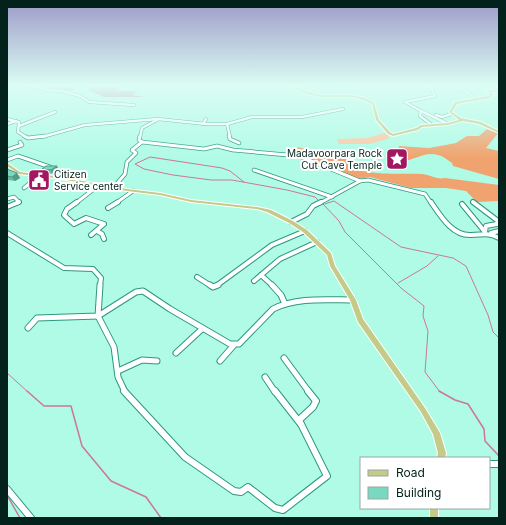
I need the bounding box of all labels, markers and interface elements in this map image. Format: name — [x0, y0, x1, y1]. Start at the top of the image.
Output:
place icon: Madavoorpara Rock Cut Cave Temple — [384, 146, 410, 172]
place label: Madavoorpara Rock Cut Cave Temple — [287, 147, 383, 171]
public building icon: Citizen Service center — [26, 167, 52, 193]
place label: Citizen Service center — [54, 168, 123, 192]
legend — [360, 457, 490, 509]
text: Road — [396, 465, 425, 480]
text: Building — [396, 485, 441, 500]

